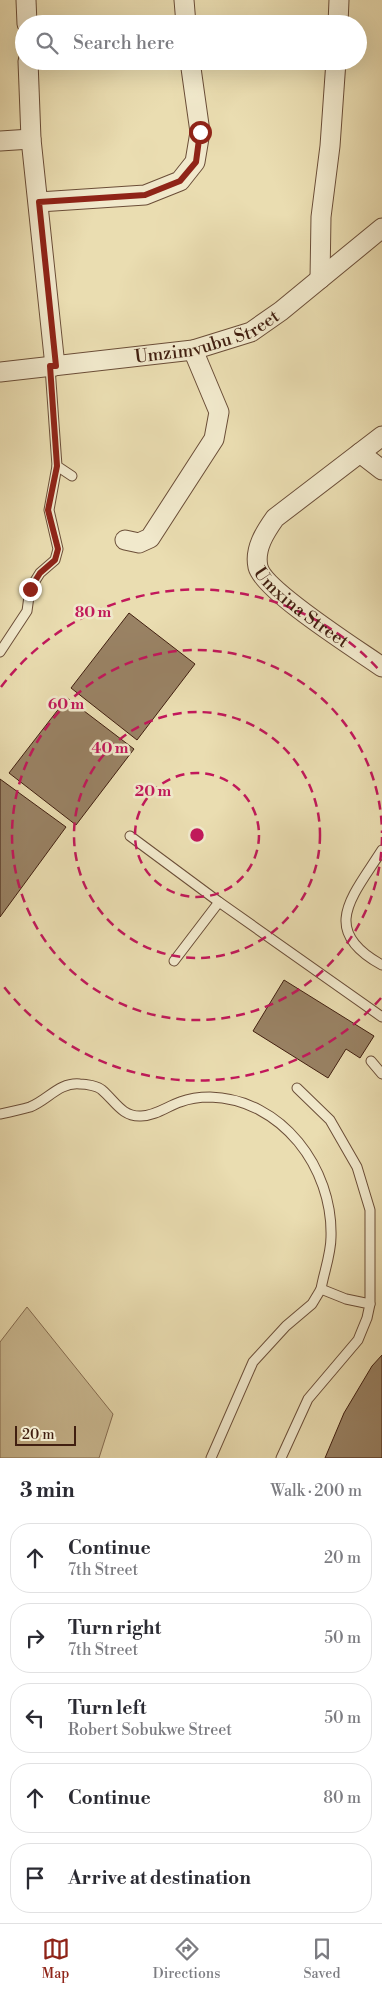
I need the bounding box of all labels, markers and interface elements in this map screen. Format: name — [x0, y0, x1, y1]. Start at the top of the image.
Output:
search box — [15, 15, 367, 70]
icon: search — [33, 29, 61, 57]
text: Search here — [73, 31, 174, 55]
route start — [189, 121, 212, 144]
street label: Umzimvubu Street — [133, 304, 284, 368]
street label: Umxina Street — [248, 562, 354, 653]
route end — [19, 578, 42, 601]
text: 80 m — [75, 603, 112, 622]
text: 60 m — [48, 695, 85, 714]
text: 40 m — [91, 739, 129, 758]
text: 20 m — [135, 782, 172, 801]
centre of rings — [188, 826, 206, 844]
scale bar — [15, 1423, 76, 1446]
text: 20 m — [22, 1426, 54, 1444]
text: 3 min — [20, 1478, 75, 1504]
text: Walk · 200 m — [270, 1481, 362, 1501]
text: Continue — [68, 1536, 151, 1560]
icon: ahead — [21, 1544, 49, 1572]
text: 20 m — [324, 1548, 361, 1568]
text: 7th Street — [68, 1560, 138, 1580]
text: Turn right — [68, 1616, 161, 1640]
icon: right — [21, 1624, 49, 1652]
text: 50 m — [324, 1628, 361, 1648]
text: 7th Street — [68, 1640, 138, 1660]
text: Turn left — [68, 1696, 147, 1720]
icon: left — [21, 1704, 49, 1732]
text: 50 m — [324, 1708, 361, 1728]
text: Robert Sobukwe Street — [68, 1720, 232, 1740]
icon: ahead — [21, 1784, 49, 1812]
text: Continue — [68, 1786, 151, 1810]
text: 80 m — [323, 1788, 361, 1808]
icon: arrive — [21, 1864, 49, 1892]
text: Arrive at destination — [68, 1866, 251, 1890]
tab: Map — [42, 1935, 70, 1983]
tab: Directions — [153, 1935, 220, 1983]
tab: Saved — [304, 1935, 340, 1983]

